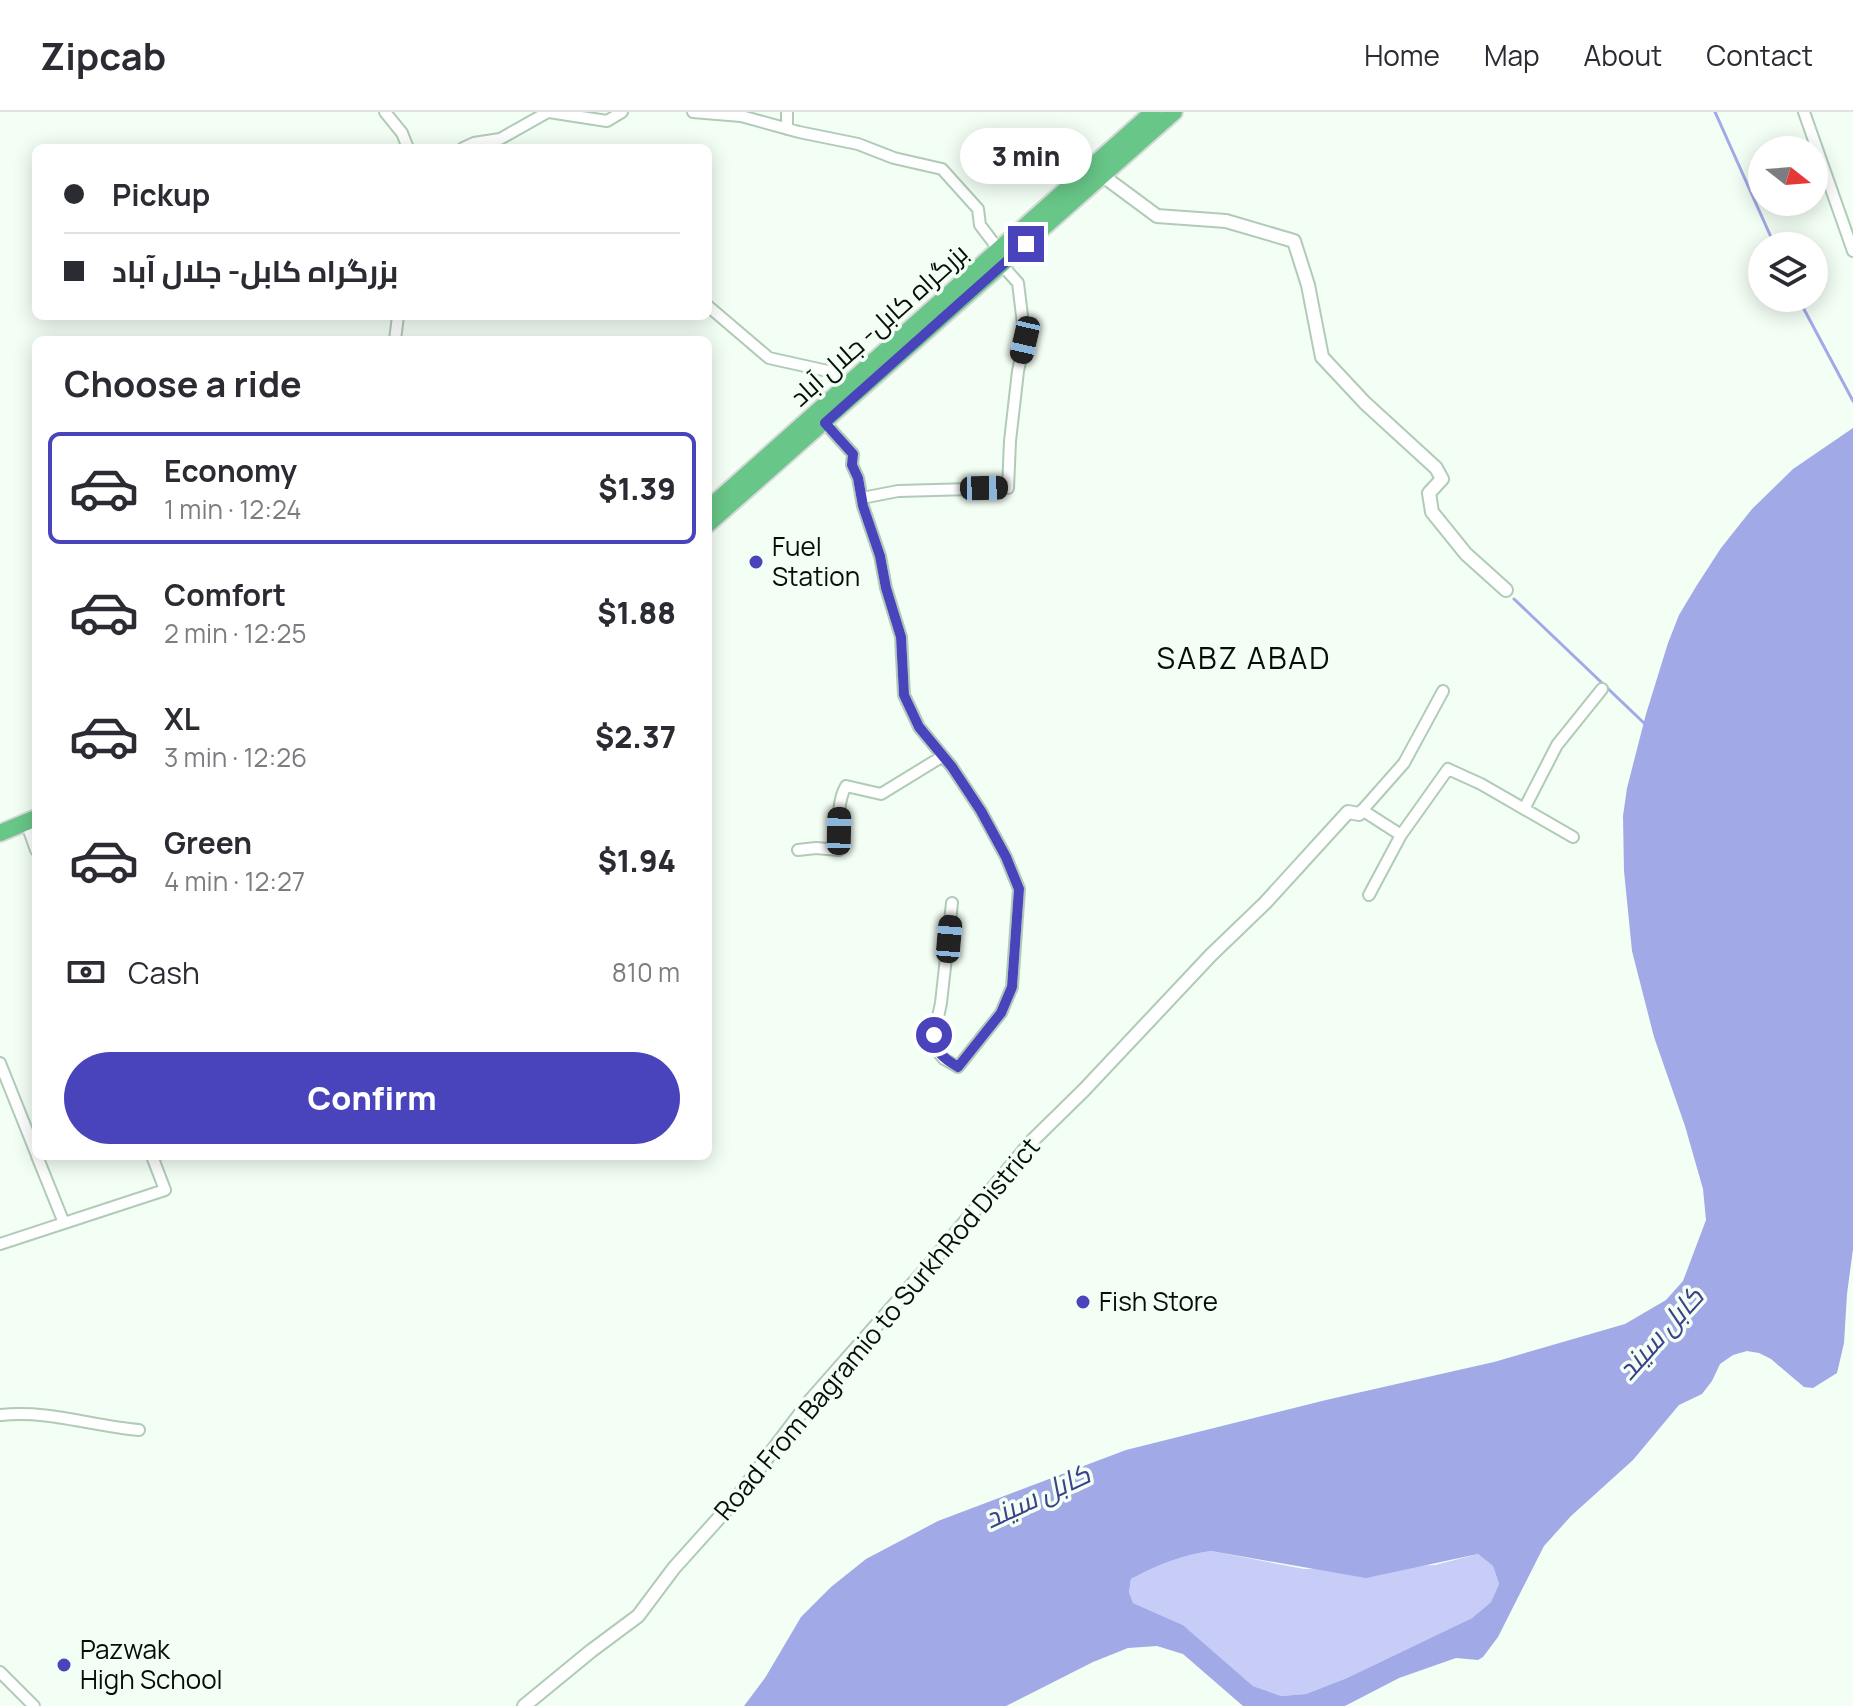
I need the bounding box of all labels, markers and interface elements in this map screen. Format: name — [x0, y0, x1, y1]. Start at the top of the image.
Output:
text: Zipcab — [40, 29, 166, 81]
text: Home — [1364, 36, 1440, 74]
text: Map — [1484, 36, 1540, 74]
text: About — [1584, 36, 1662, 74]
text: Contact — [1706, 36, 1813, 74]
callout: 3 min — [960, 128, 1092, 184]
north arrow — [1748, 136, 1828, 216]
map controls — [1748, 136, 1828, 312]
text: 3 min — [992, 138, 1060, 174]
text: Pickup — [112, 174, 210, 215]
route end — [1008, 226, 1044, 262]
button: layers — [1748, 232, 1828, 312]
street label: بزرگراه کابل- جلال آباد — [782, 235, 975, 414]
text: بزرگراه کابل- جلال آباد — [112, 250, 398, 291]
car — [1008, 314, 1042, 366]
text: Choose a ride — [64, 359, 302, 408]
text: Economy — [164, 450, 297, 491]
icon: car — [68, 452, 140, 524]
text: $1.39 — [598, 468, 676, 509]
car — [960, 476, 1008, 500]
text: 1 min · 12:24 — [164, 491, 302, 527]
place label: Fuel Station — [772, 528, 860, 594]
marker: Fuel Station — [747, 553, 765, 571]
text: Comfort — [164, 574, 286, 615]
icon: car — [68, 576, 140, 648]
text: $1.88 — [597, 592, 676, 633]
text: 2 min · 12:25 — [164, 615, 306, 651]
district label: SABZ ABAD — [1157, 637, 1331, 678]
text: XL — [164, 698, 200, 739]
icon: car — [68, 700, 140, 772]
text: $2.37 — [595, 716, 676, 757]
text: 3 min · 12:26 — [164, 739, 307, 775]
car — [827, 807, 851, 855]
text: Green — [164, 822, 252, 863]
icon: car — [68, 824, 140, 896]
text: $1.94 — [598, 840, 676, 881]
text: 4 min · 12:27 — [164, 863, 305, 899]
car — [935, 914, 963, 964]
icon: cash — [64, 950, 108, 994]
text: Cash — [128, 952, 200, 993]
text: 810 m — [612, 954, 680, 990]
route start — [916, 1017, 952, 1053]
button: Confirm — [64, 1052, 680, 1144]
street label: Road From Bagramio to SurkhRod District — [705, 1129, 1047, 1527]
water label: کابل سيند — [1607, 1277, 1712, 1387]
place label: Fish Store — [1099, 1283, 1218, 1319]
marker: Fish Store — [1074, 1293, 1092, 1311]
water label: کابل سيند — [977, 1454, 1096, 1536]
place label: Pazwak High School — [80, 1631, 223, 1697]
marker: Pazwak High School — [55, 1656, 73, 1674]

